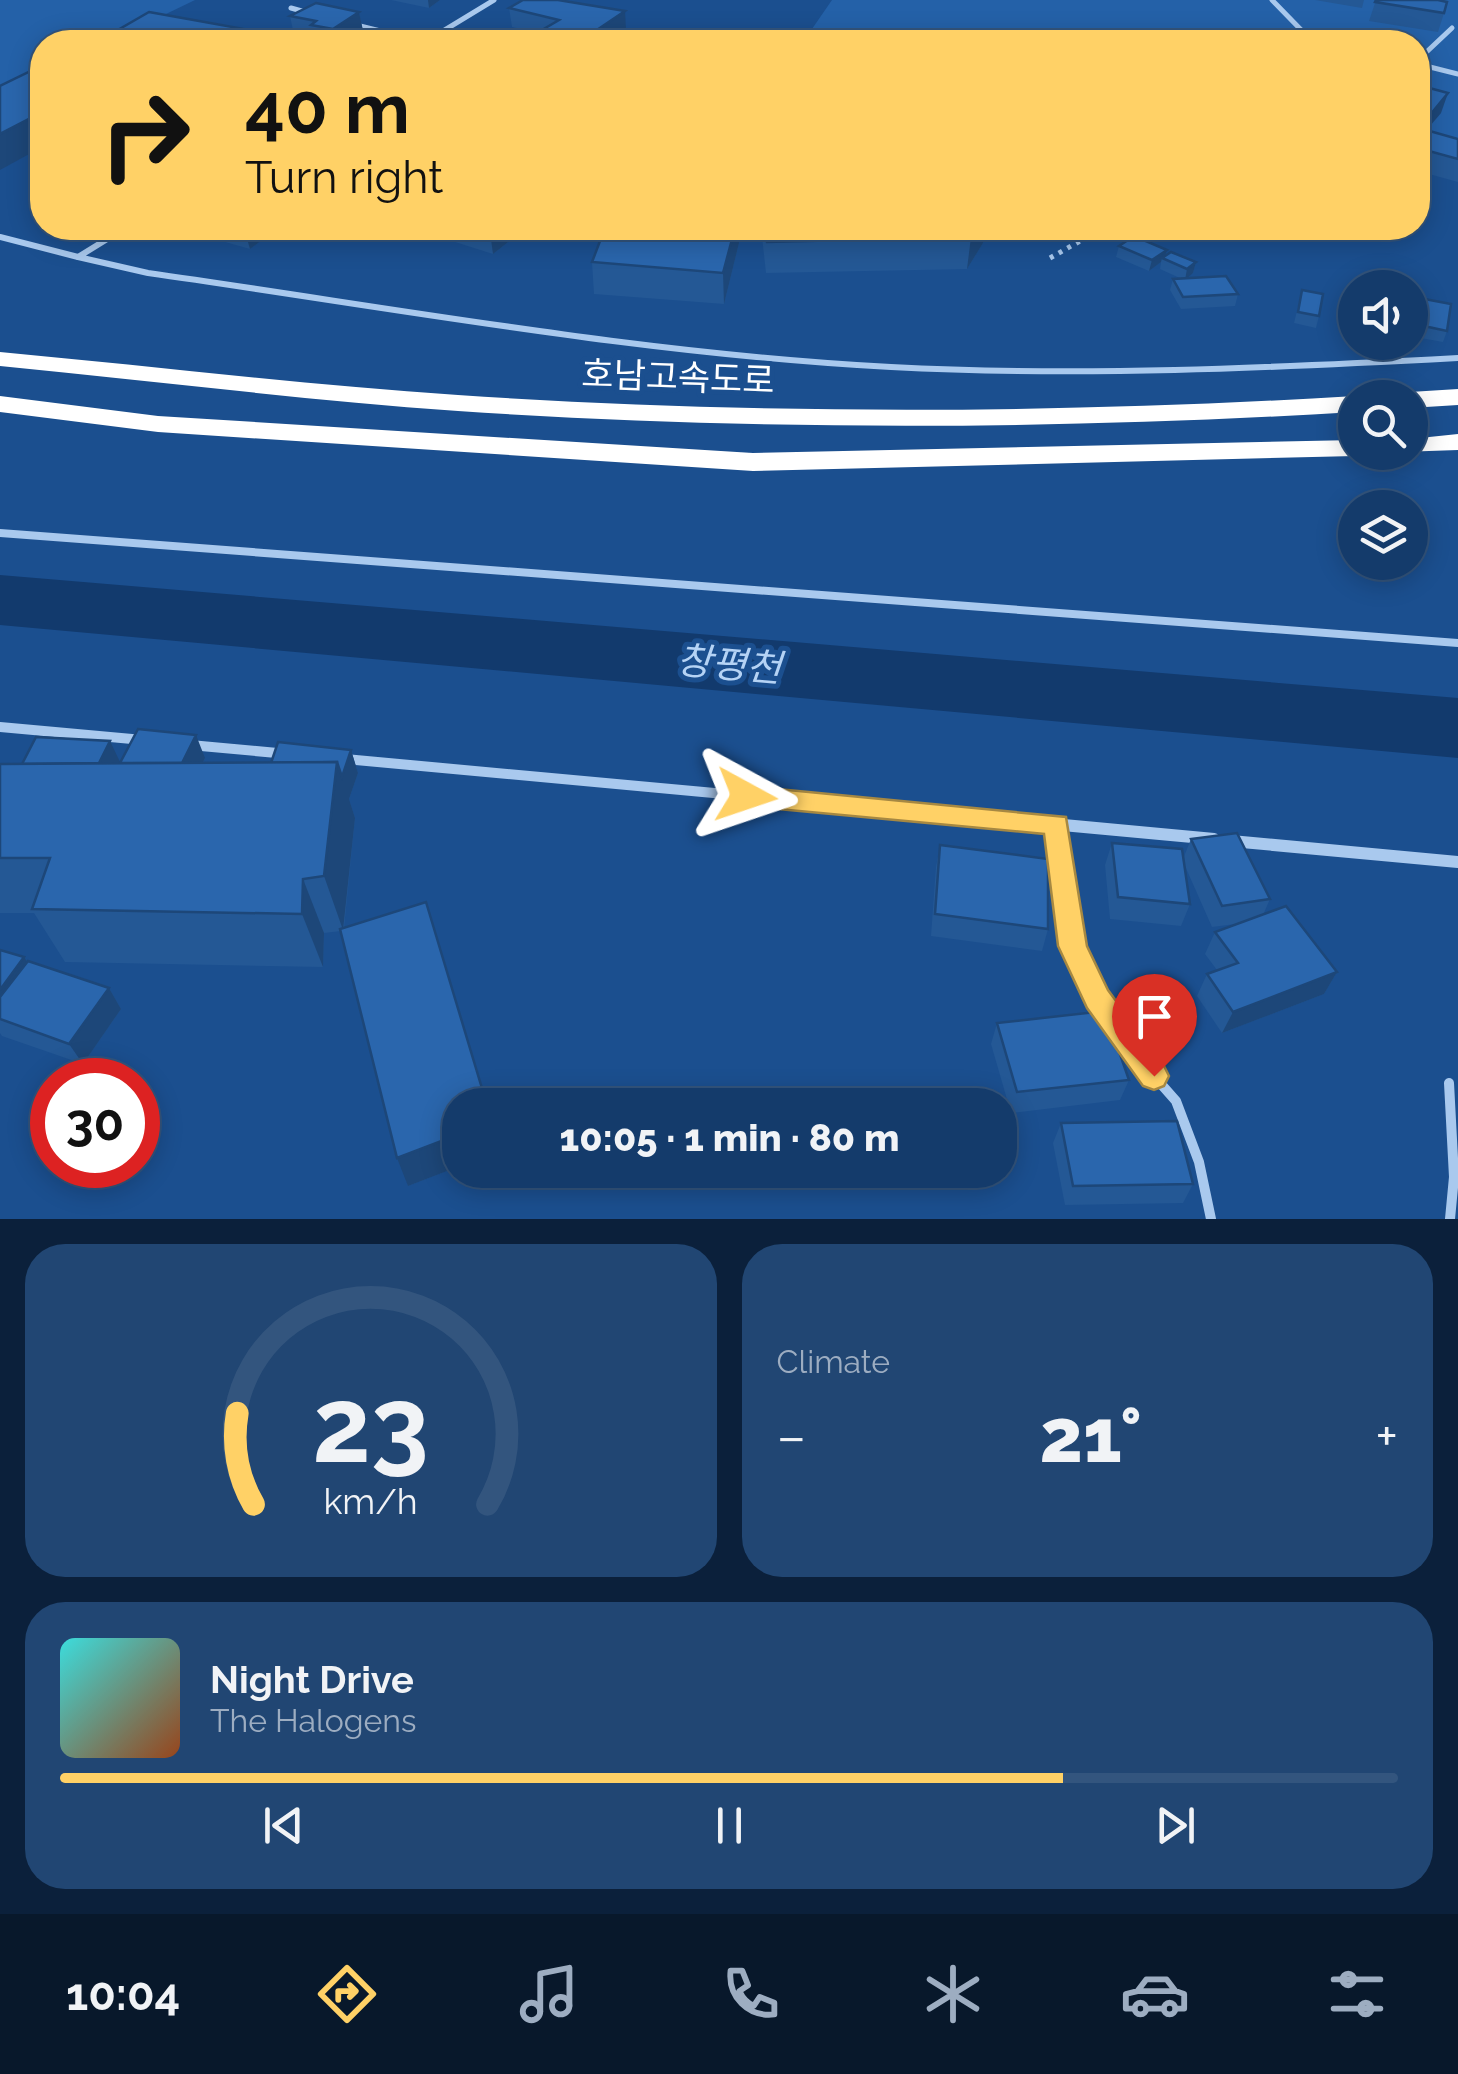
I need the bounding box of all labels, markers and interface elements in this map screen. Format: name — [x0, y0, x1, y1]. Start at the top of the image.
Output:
text: 40 m — [245, 67, 410, 149]
icon: right — [80, 70, 210, 200]
text: Turn right — [245, 151, 443, 204]
map controls — [1338, 270, 1428, 580]
button: sound — [1338, 270, 1428, 360]
street label: 호남고속도로 — [581, 353, 775, 401]
button: search — [1338, 380, 1428, 470]
button: layers — [1338, 490, 1428, 580]
water label: 창평천 — [675, 637, 787, 691]
position arrow — [694, 744, 798, 848]
pin — [1112, 974, 1197, 1077]
icon: arrive — [1127, 989, 1182, 1044]
speed limit sign: 30 — [30, 1058, 160, 1188]
text: 10:05 · 1 min · 80 m — [560, 1115, 899, 1160]
text: Climate — [777, 1343, 890, 1380]
text: 23 — [312, 1364, 429, 1486]
text: 21° — [1039, 1391, 1142, 1480]
text: − — [777, 1404, 806, 1469]
text: + — [1375, 1404, 1398, 1469]
text: km/h — [324, 1480, 418, 1522]
text: Night Drive — [210, 1657, 414, 1702]
text: The Halogens — [210, 1702, 416, 1739]
icon: previous — [256, 1798, 311, 1853]
icon: pause — [702, 1798, 757, 1853]
icon: next — [1148, 1798, 1203, 1853]
icon: directions — [312, 1959, 382, 2029]
icon: music — [514, 1959, 584, 2029]
icon: phone — [716, 1959, 786, 2029]
icon: climate — [918, 1959, 988, 2029]
icon: car — [1120, 1959, 1190, 2029]
icon: filters — [1322, 1959, 1392, 2029]
text: 10:04 — [66, 1968, 180, 2021]

